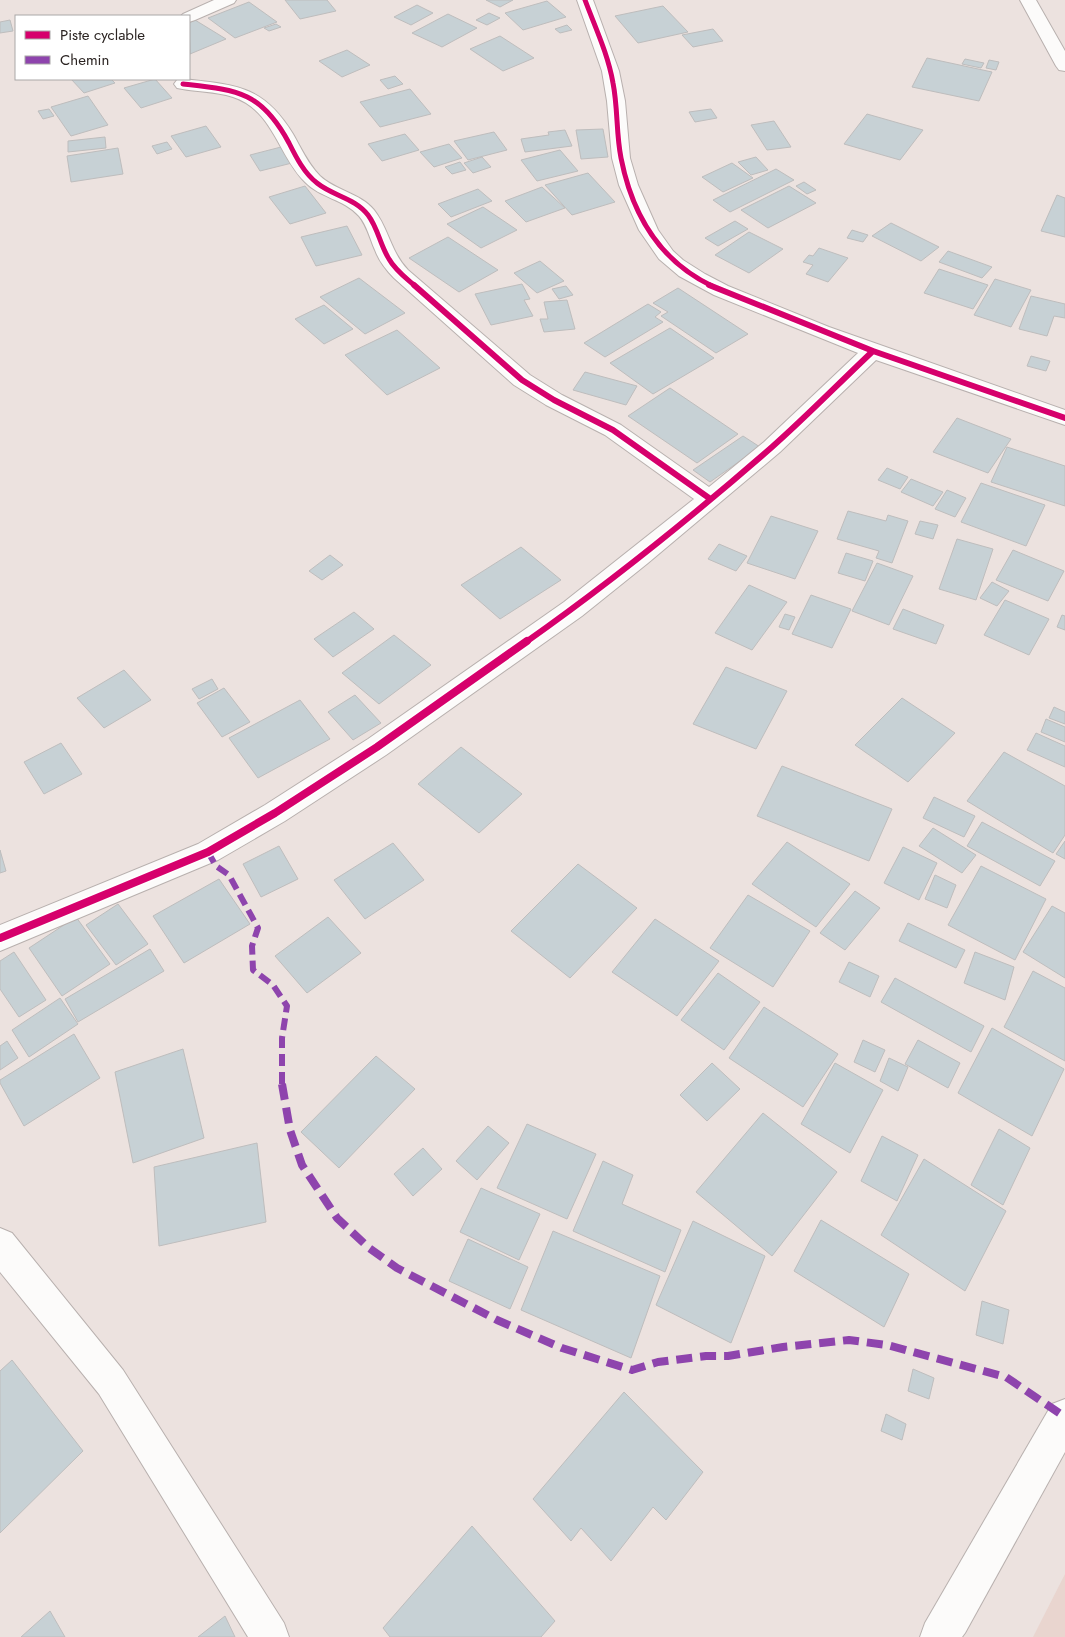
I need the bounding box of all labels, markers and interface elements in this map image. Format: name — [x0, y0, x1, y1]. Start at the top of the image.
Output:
legend — [15, 15, 190, 80]
text: Piste cyclable — [60, 24, 145, 46]
text: Chemin — [60, 49, 109, 71]

